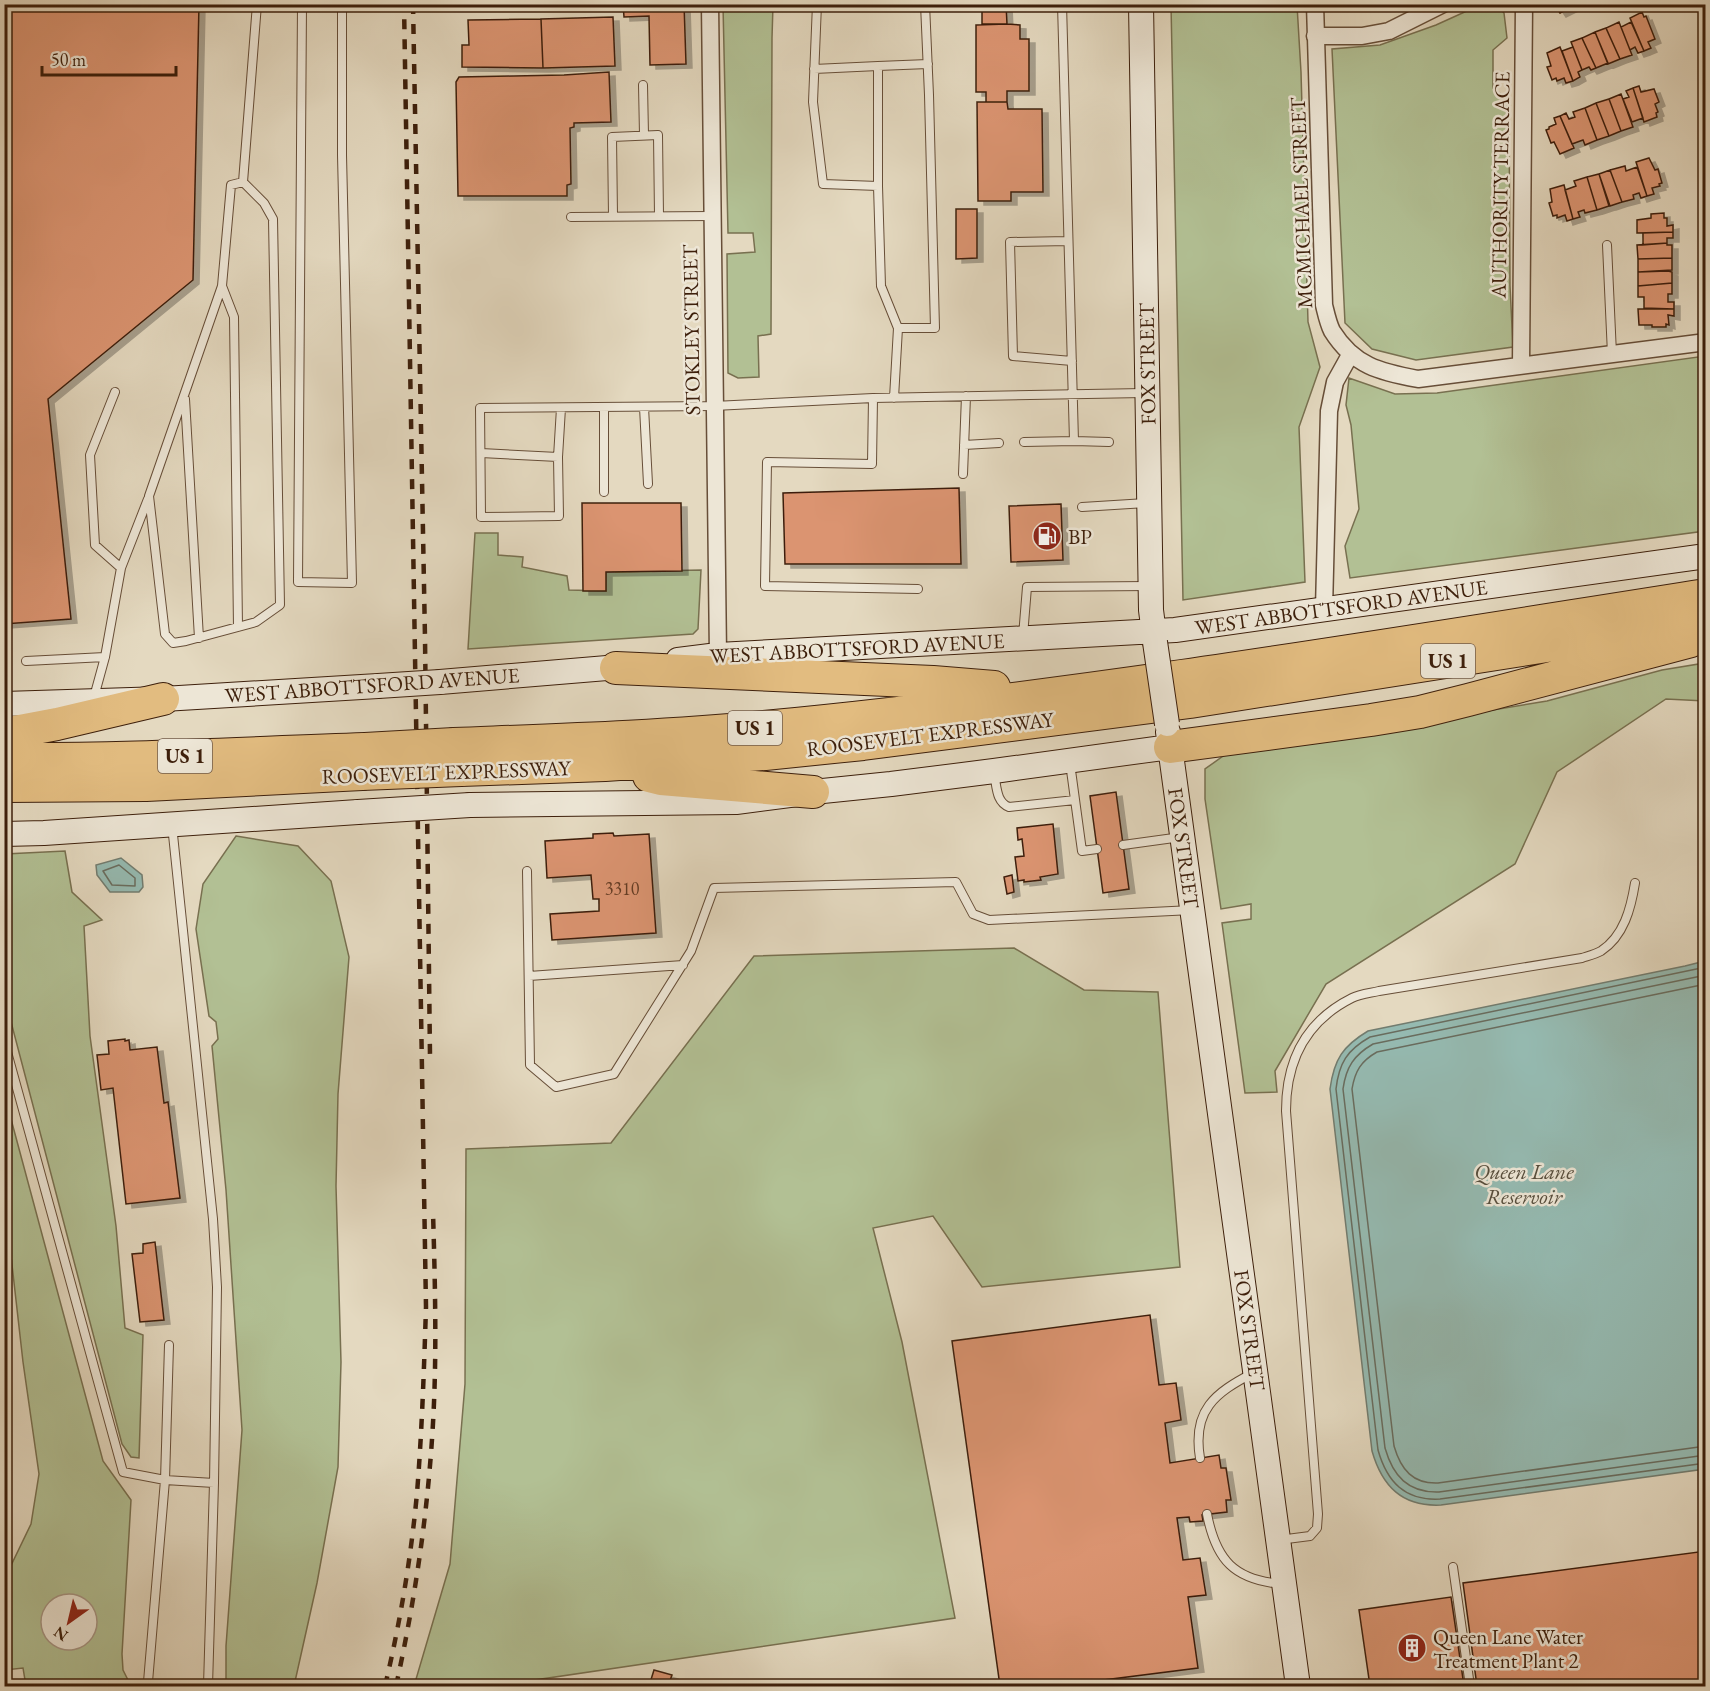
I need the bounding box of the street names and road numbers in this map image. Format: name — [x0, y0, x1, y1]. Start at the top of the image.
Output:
street label: AUTHORITY TERRACE — [1485, 71, 1515, 300]
street label: MCMICHAEL STREET — [1284, 96, 1318, 309]
street label: STOKLEY STREET — [676, 243, 706, 416]
street label: FOX STREET — [1132, 302, 1162, 425]
street label: WEST ABBOTTSFORD AVENUE — [1193, 573, 1489, 641]
street label: WEST ABBOTTSFORD AVENUE — [709, 627, 1005, 669]
road number: US 1 — [1421, 644, 1475, 678]
street label: WEST ABBOTTSFORD AVENUE — [224, 661, 520, 709]
street label: ROOSEVELT EXPRESSWAY — [805, 705, 1057, 763]
road number: US 1 — [728, 711, 782, 745]
road number: US 1 — [158, 739, 212, 773]
street label: ROOSEVELT EXPRESSWAY — [321, 754, 573, 790]
street label: FOX STREET — [1162, 786, 1206, 911]
street label: FOX STREET — [1228, 1268, 1272, 1393]

